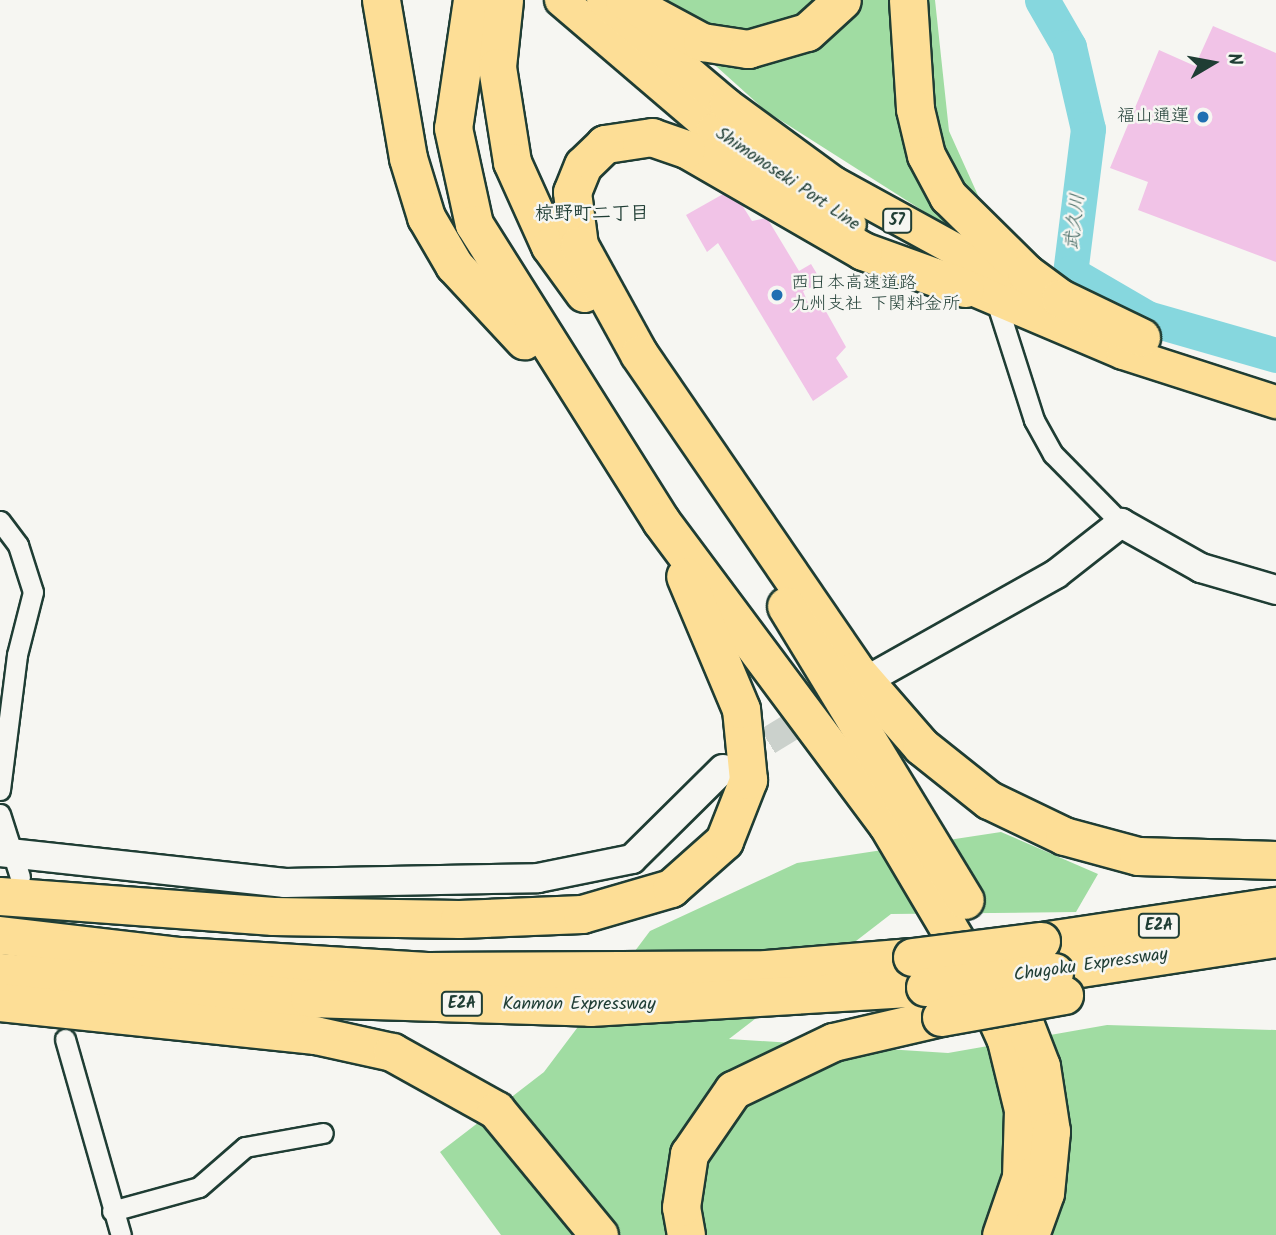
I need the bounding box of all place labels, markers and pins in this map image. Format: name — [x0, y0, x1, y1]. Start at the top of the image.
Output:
place label: 福山通運 — [1117, 106, 1189, 128]
marker: 福山通運 — [1195, 109, 1211, 125]
place label: 西日本高速道路 九州支社 下関料金所 — [791, 274, 960, 316]
marker: 西日本高速道路 九州支社 下関料金所 — [769, 287, 785, 303]

